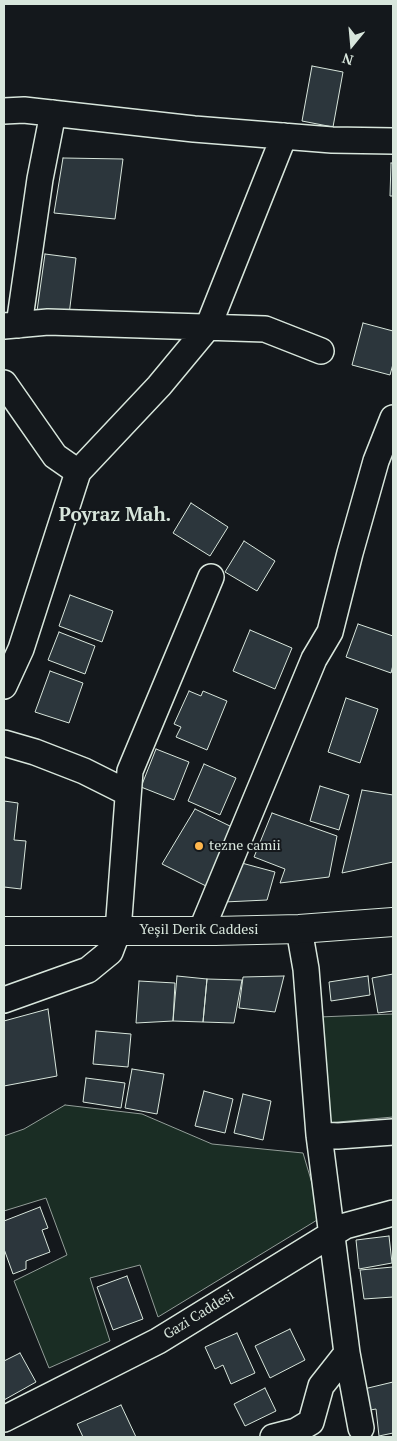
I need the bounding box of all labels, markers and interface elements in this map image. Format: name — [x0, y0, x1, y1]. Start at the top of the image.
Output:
north arrow — [327, 20, 377, 70]
text: N — [340, 49, 355, 70]
district label: Poyraz Mah. — [59, 505, 171, 527]
place label: tezne camii — [209, 838, 281, 854]
marker: tezne camii — [193, 840, 205, 852]
street label: Yeşil Derik Caddesi — [139, 922, 259, 938]
street label: Gazi Caddesi — [161, 1287, 237, 1343]

